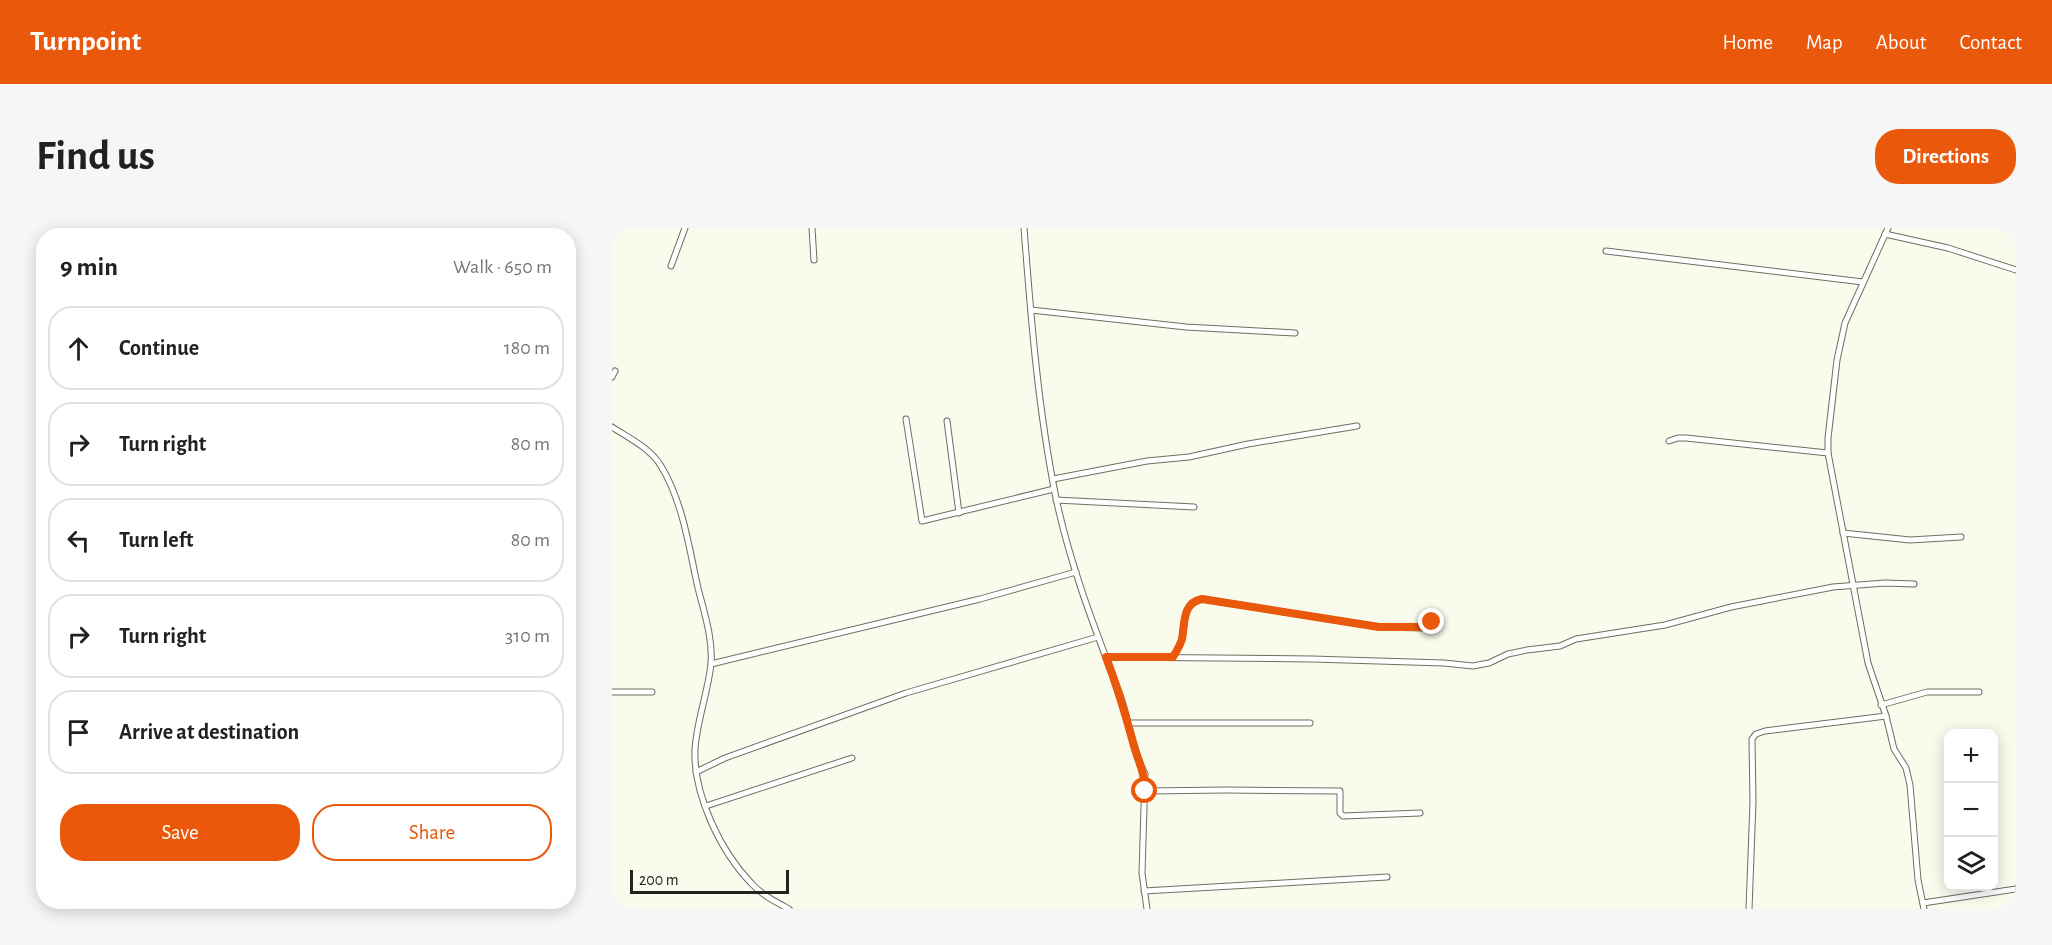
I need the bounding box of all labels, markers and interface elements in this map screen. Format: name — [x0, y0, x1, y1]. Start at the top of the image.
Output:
text: Turnpoint — [30, 28, 141, 56]
text: Home — [1722, 32, 1773, 53]
text: Map — [1806, 32, 1843, 53]
text: About — [1876, 32, 1926, 53]
text: Contact — [1959, 32, 2022, 53]
button: Directions — [1875, 129, 2016, 184]
text: Find us — [36, 135, 155, 177]
text: 9 min — [60, 254, 118, 280]
text: Walk · 650 m — [453, 257, 552, 277]
icon: ahead — [62, 332, 95, 365]
text: Continue — [119, 337, 199, 359]
text: 180 m — [504, 338, 550, 358]
icon: right — [62, 428, 95, 461]
text: Turn right — [119, 433, 206, 455]
text: 80 m — [511, 434, 550, 454]
icon: left — [62, 524, 95, 557]
text: Turn left — [119, 529, 193, 551]
text: 80 m — [511, 530, 550, 550]
route end — [1418, 608, 1444, 634]
icon: right — [62, 620, 95, 653]
text: Turn right — [119, 625, 206, 647]
text: 310 m — [505, 626, 550, 646]
icon: arrive — [62, 716, 95, 749]
text: Arrive at destination — [119, 721, 299, 743]
map controls — [1944, 729, 1998, 891]
button: + — [1944, 729, 1998, 783]
route start — [1131, 777, 1157, 803]
button: − — [1944, 783, 1998, 837]
button: Save — [60, 804, 300, 861]
button: Share — [312, 804, 552, 861]
button: layers — [1944, 837, 1998, 891]
scale bar — [630, 867, 789, 894]
text: 200 m — [639, 872, 679, 888]

